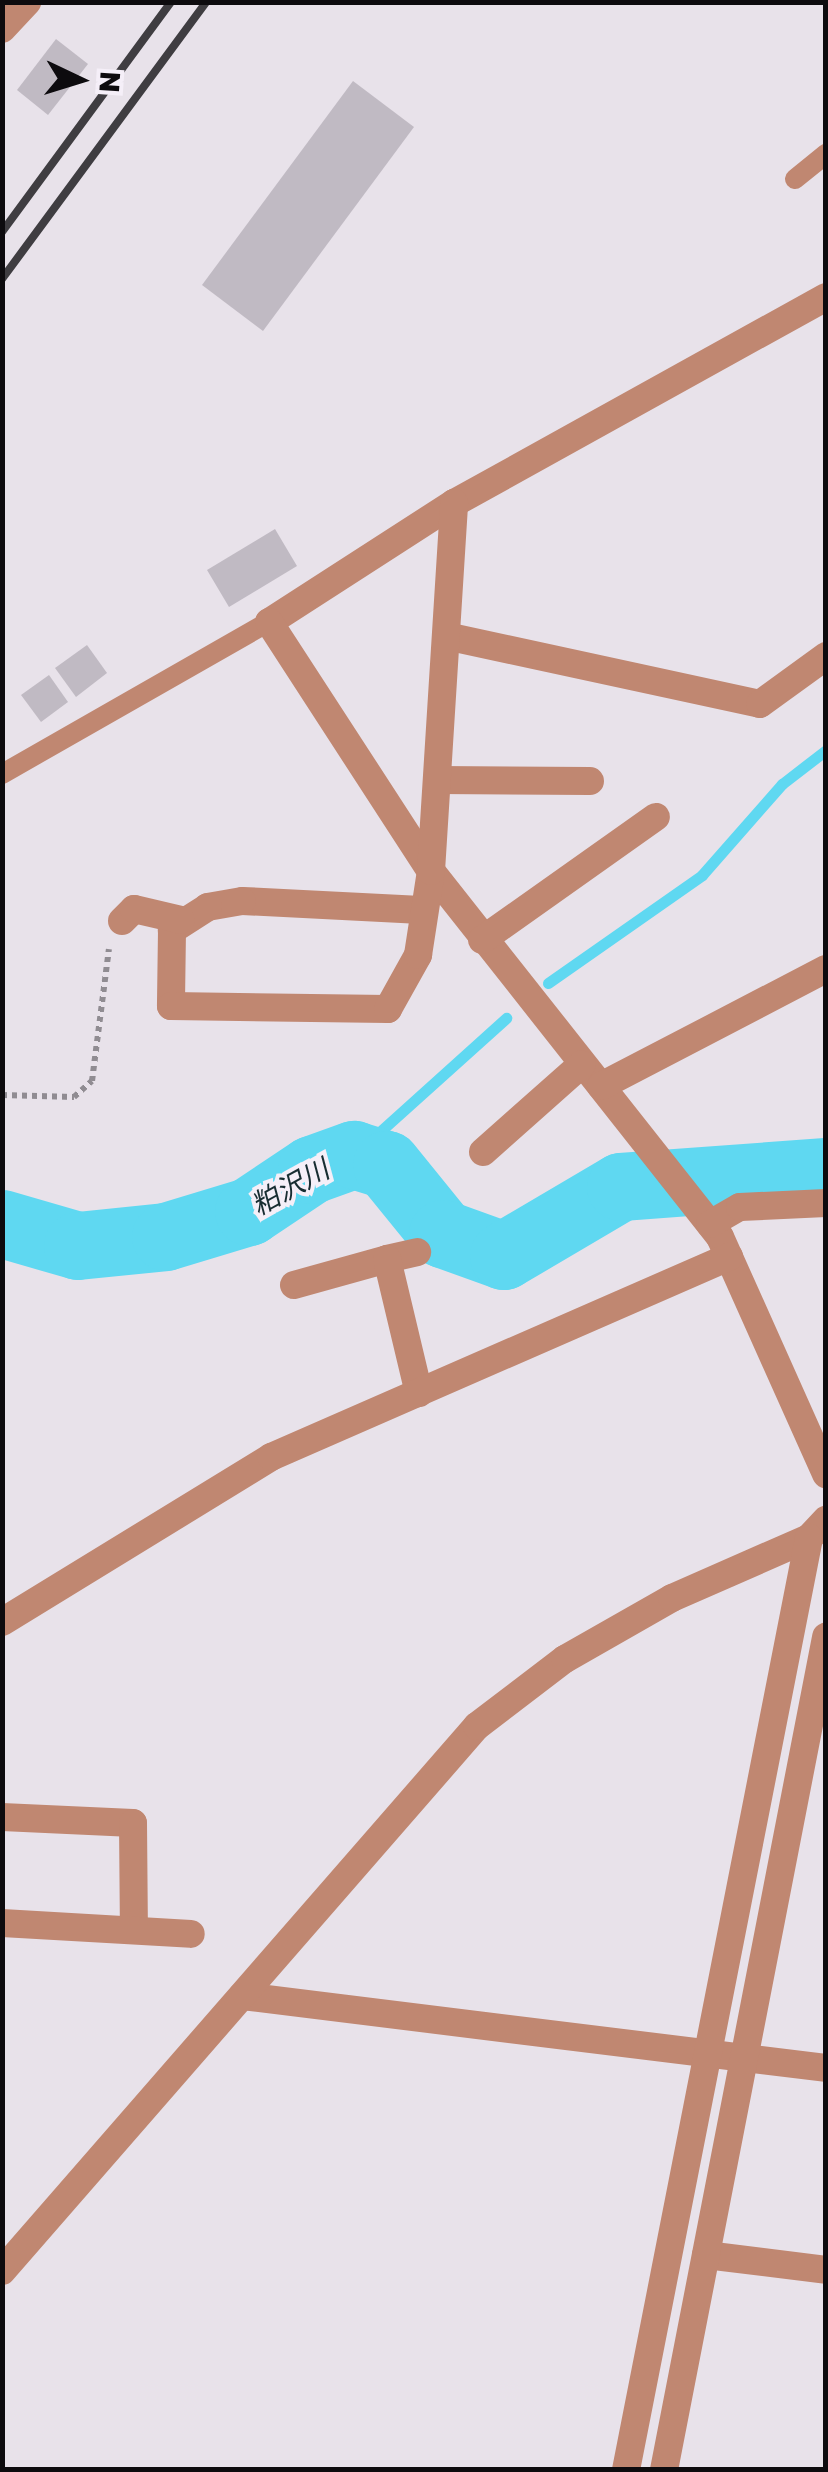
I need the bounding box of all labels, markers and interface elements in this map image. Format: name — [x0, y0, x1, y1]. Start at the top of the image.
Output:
north arrow — [30, 30, 130, 130]
text: N — [93, 70, 128, 94]
water label: 粕沢川 — [245, 1152, 335, 1222]

